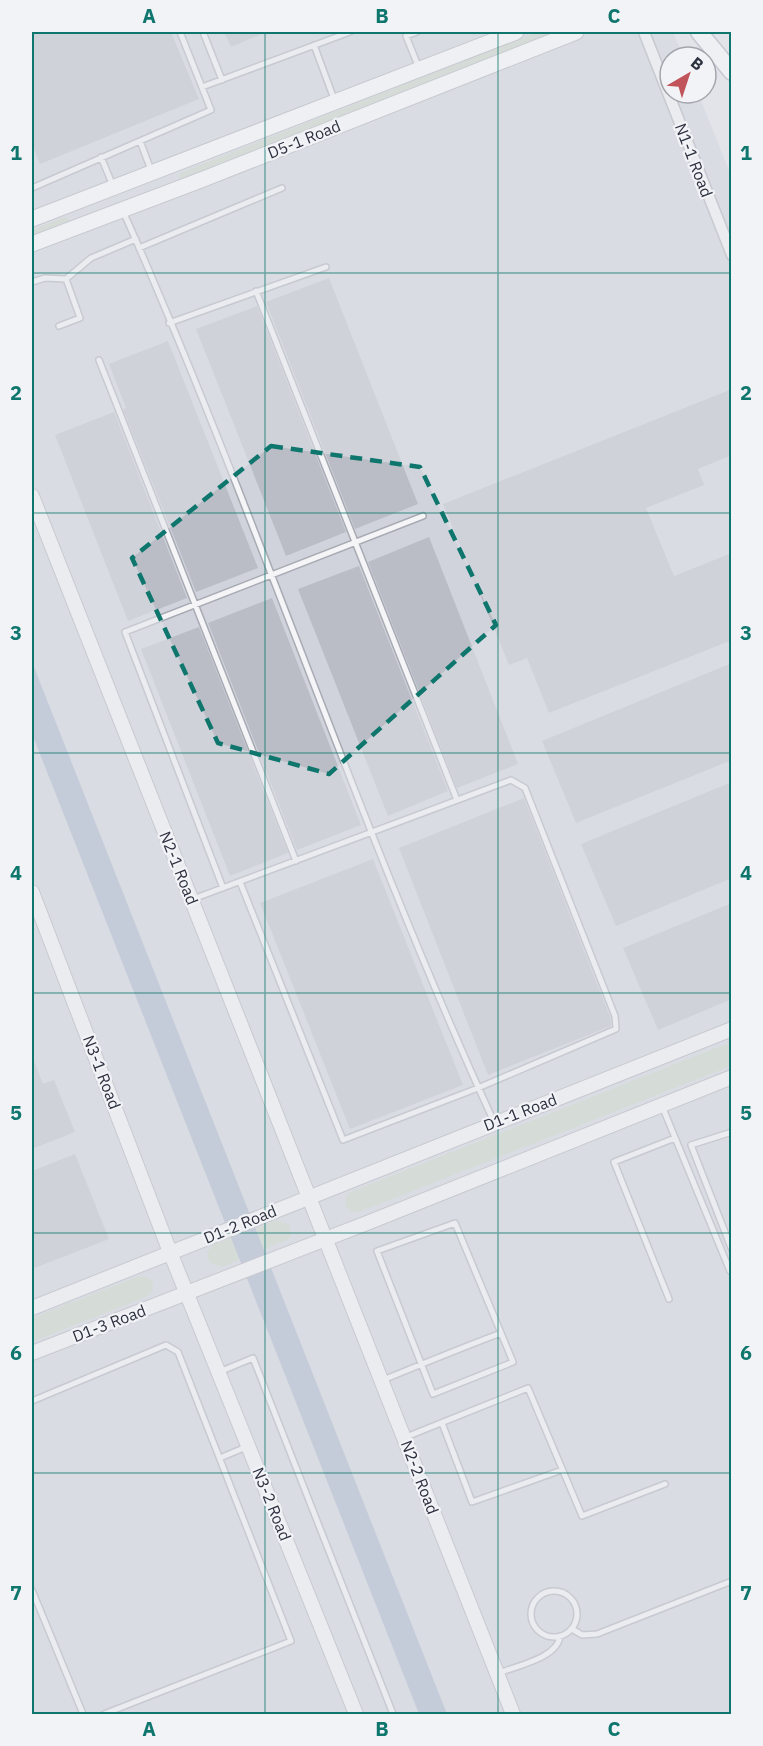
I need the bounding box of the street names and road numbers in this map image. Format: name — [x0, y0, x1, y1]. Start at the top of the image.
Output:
street label: D5-1 Road — [265, 115, 343, 163]
street label: N1-1 Road — [671, 120, 717, 200]
street label: N2-1 Road — [155, 828, 203, 908]
street label: N3-1 Road — [79, 1032, 125, 1112]
street label: D1-1 Road — [481, 1089, 559, 1135]
street label: D1-2 Road — [201, 1200, 279, 1248]
street label: D1-3 Road — [70, 1300, 148, 1346]
street label: N2-2 Road — [397, 1437, 443, 1517]
street label: N3-2 Road — [248, 1464, 296, 1544]

